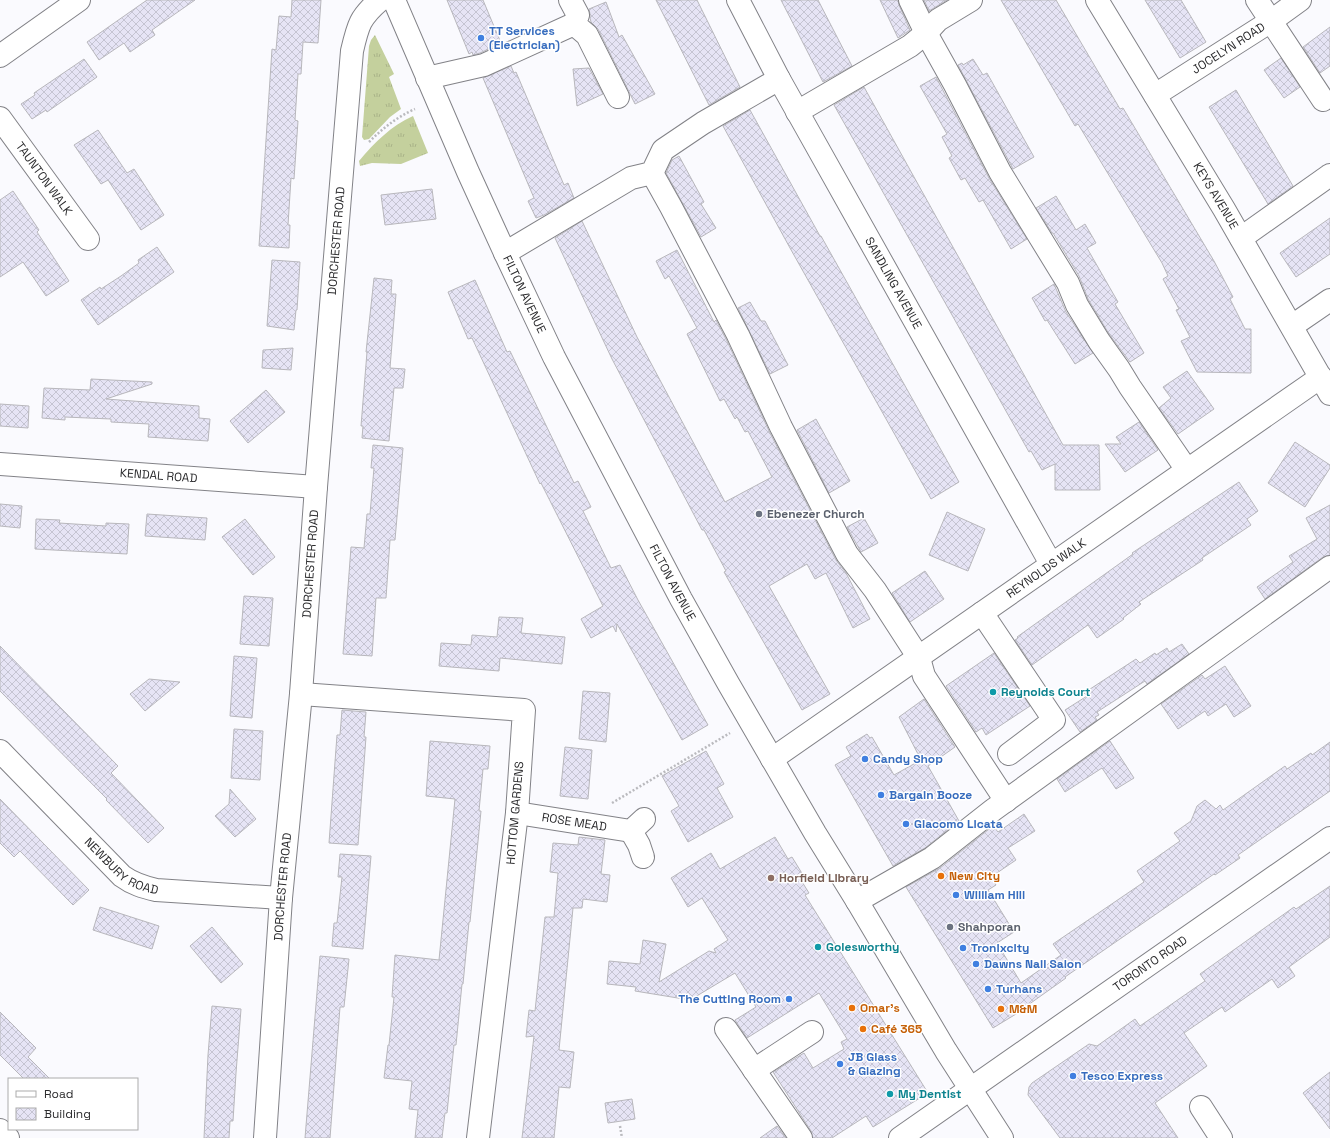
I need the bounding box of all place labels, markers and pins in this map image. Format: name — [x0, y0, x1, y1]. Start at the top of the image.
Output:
place label: TT Services (Electrician) — [489, 23, 560, 53]
marker: TT Services (Electrician) — [476, 33, 486, 43]
place label: Ebenezer Church — [767, 506, 865, 522]
marker: Ebenezer Church — [754, 509, 764, 519]
place label: Reynolds Court — [1001, 684, 1091, 700]
marker: Reynolds Court — [988, 687, 998, 697]
place label: Candy Shop — [873, 751, 943, 767]
marker: Candy Shop — [860, 754, 870, 764]
place label: Bargain Booze — [889, 787, 972, 803]
marker: Bargain Booze — [876, 790, 886, 800]
place label: Giacomo Licata — [914, 816, 1003, 832]
marker: Giacomo Licata — [901, 819, 911, 829]
place label: New City — [949, 868, 1000, 884]
place label: Horfield Library — [779, 870, 869, 886]
marker: New City — [936, 871, 946, 881]
marker: Horfield Library — [766, 873, 776, 883]
place label: William Hill — [964, 887, 1025, 903]
marker: William Hill — [951, 890, 961, 900]
place label: Shahporan — [958, 919, 1021, 935]
marker: Shahporan — [945, 922, 955, 932]
place label: Golesworthy — [826, 939, 899, 955]
place label: Tronixcity — [971, 940, 1030, 956]
marker: Golesworthy — [813, 942, 823, 952]
marker: Tronixcity — [958, 943, 968, 953]
place label: Dawns Nail Salon — [984, 956, 1082, 972]
marker: Dawns Nail Salon — [971, 959, 981, 969]
place label: Turhans — [996, 981, 1042, 997]
marker: Turhans — [983, 984, 993, 994]
place label: The Cutting Room — [678, 991, 781, 1007]
marker: The Cutting Room — [784, 994, 794, 1004]
place label: Omar's — [860, 1000, 900, 1016]
place label: M&M — [1009, 1001, 1037, 1017]
marker: Omar's — [847, 1003, 857, 1013]
marker: M&M — [996, 1004, 1006, 1014]
place label: Café 365 — [871, 1021, 922, 1037]
marker: Café 365 — [858, 1024, 868, 1034]
place label: JB Glass & Glazing — [848, 1049, 901, 1079]
marker: JB Glass & Glazing — [835, 1059, 845, 1069]
place label: Tesco Express — [1081, 1068, 1163, 1084]
marker: Tesco Express — [1068, 1071, 1078, 1081]
place label: My Dentist — [898, 1086, 961, 1102]
marker: My Dentist — [885, 1089, 895, 1099]

